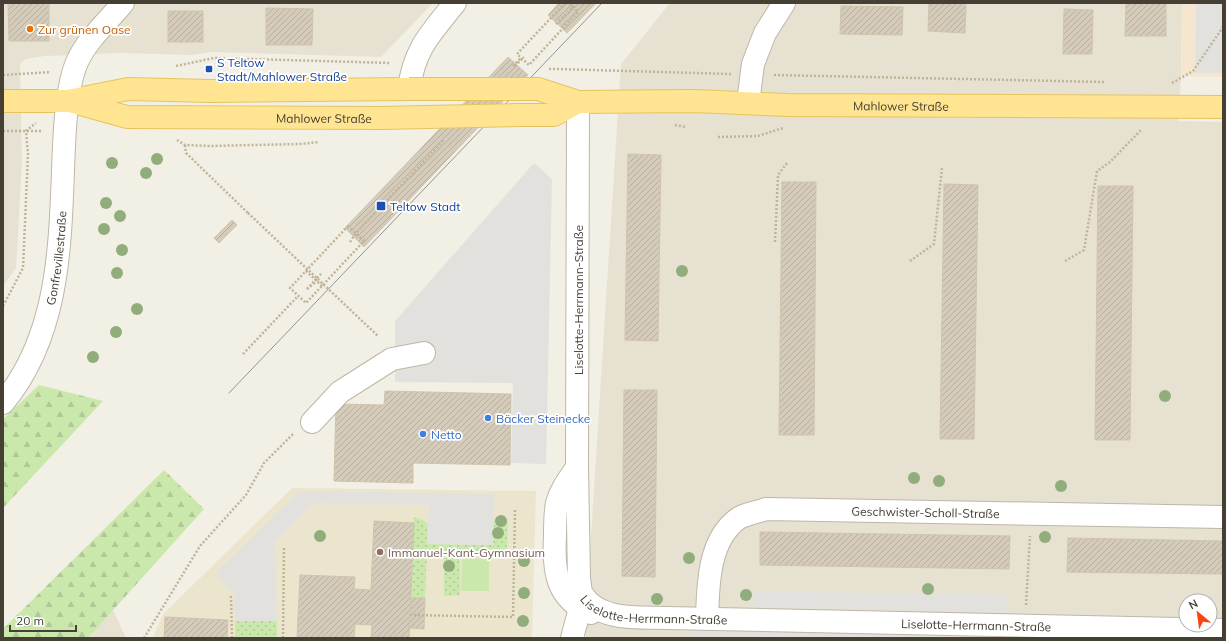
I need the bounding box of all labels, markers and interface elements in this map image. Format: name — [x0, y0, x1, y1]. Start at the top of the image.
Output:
place label: Zur grünen Oase — [38, 22, 131, 37]
marker: Zur grünen Oase — [25, 24, 35, 34]
place label: S Teltow Stadt/Mahlower Straße — [217, 55, 347, 84]
marker: S Teltow Stadt/Mahlower Straße — [204, 64, 214, 74]
street label: Mahlower Straße — [853, 98, 949, 113]
street label: Mahlower Straße — [276, 110, 372, 125]
place label: Teltow Stadt — [390, 199, 460, 214]
marker: Teltow Stadt — [375, 200, 387, 212]
street label: Gonfrevillestraße — [42, 211, 69, 307]
street label: Liselotte-Herrmann-Straße — [571, 225, 586, 375]
place label: Bäcker Steinecke — [496, 411, 590, 426]
marker: Bäcker Steinecke — [483, 413, 493, 423]
place label: Netto — [431, 427, 462, 442]
marker: Netto — [418, 429, 428, 439]
street label: Geschwister-Scholl-Straße — [851, 503, 1000, 521]
place label: Immanuel-Kant-Gymnasium — [388, 545, 545, 560]
marker: Immanuel-Kant-Gymnasium — [375, 547, 385, 557]
street label: Liselotte-Herrmann-Straße — [578, 592, 727, 627]
north arrow — [1178, 593, 1218, 633]
text: N — [1186, 596, 1200, 612]
scale bar — [10, 607, 76, 633]
text: 20 m — [16, 613, 44, 628]
street label: Liselotte-Herrmann-Straße — [901, 616, 1051, 634]

